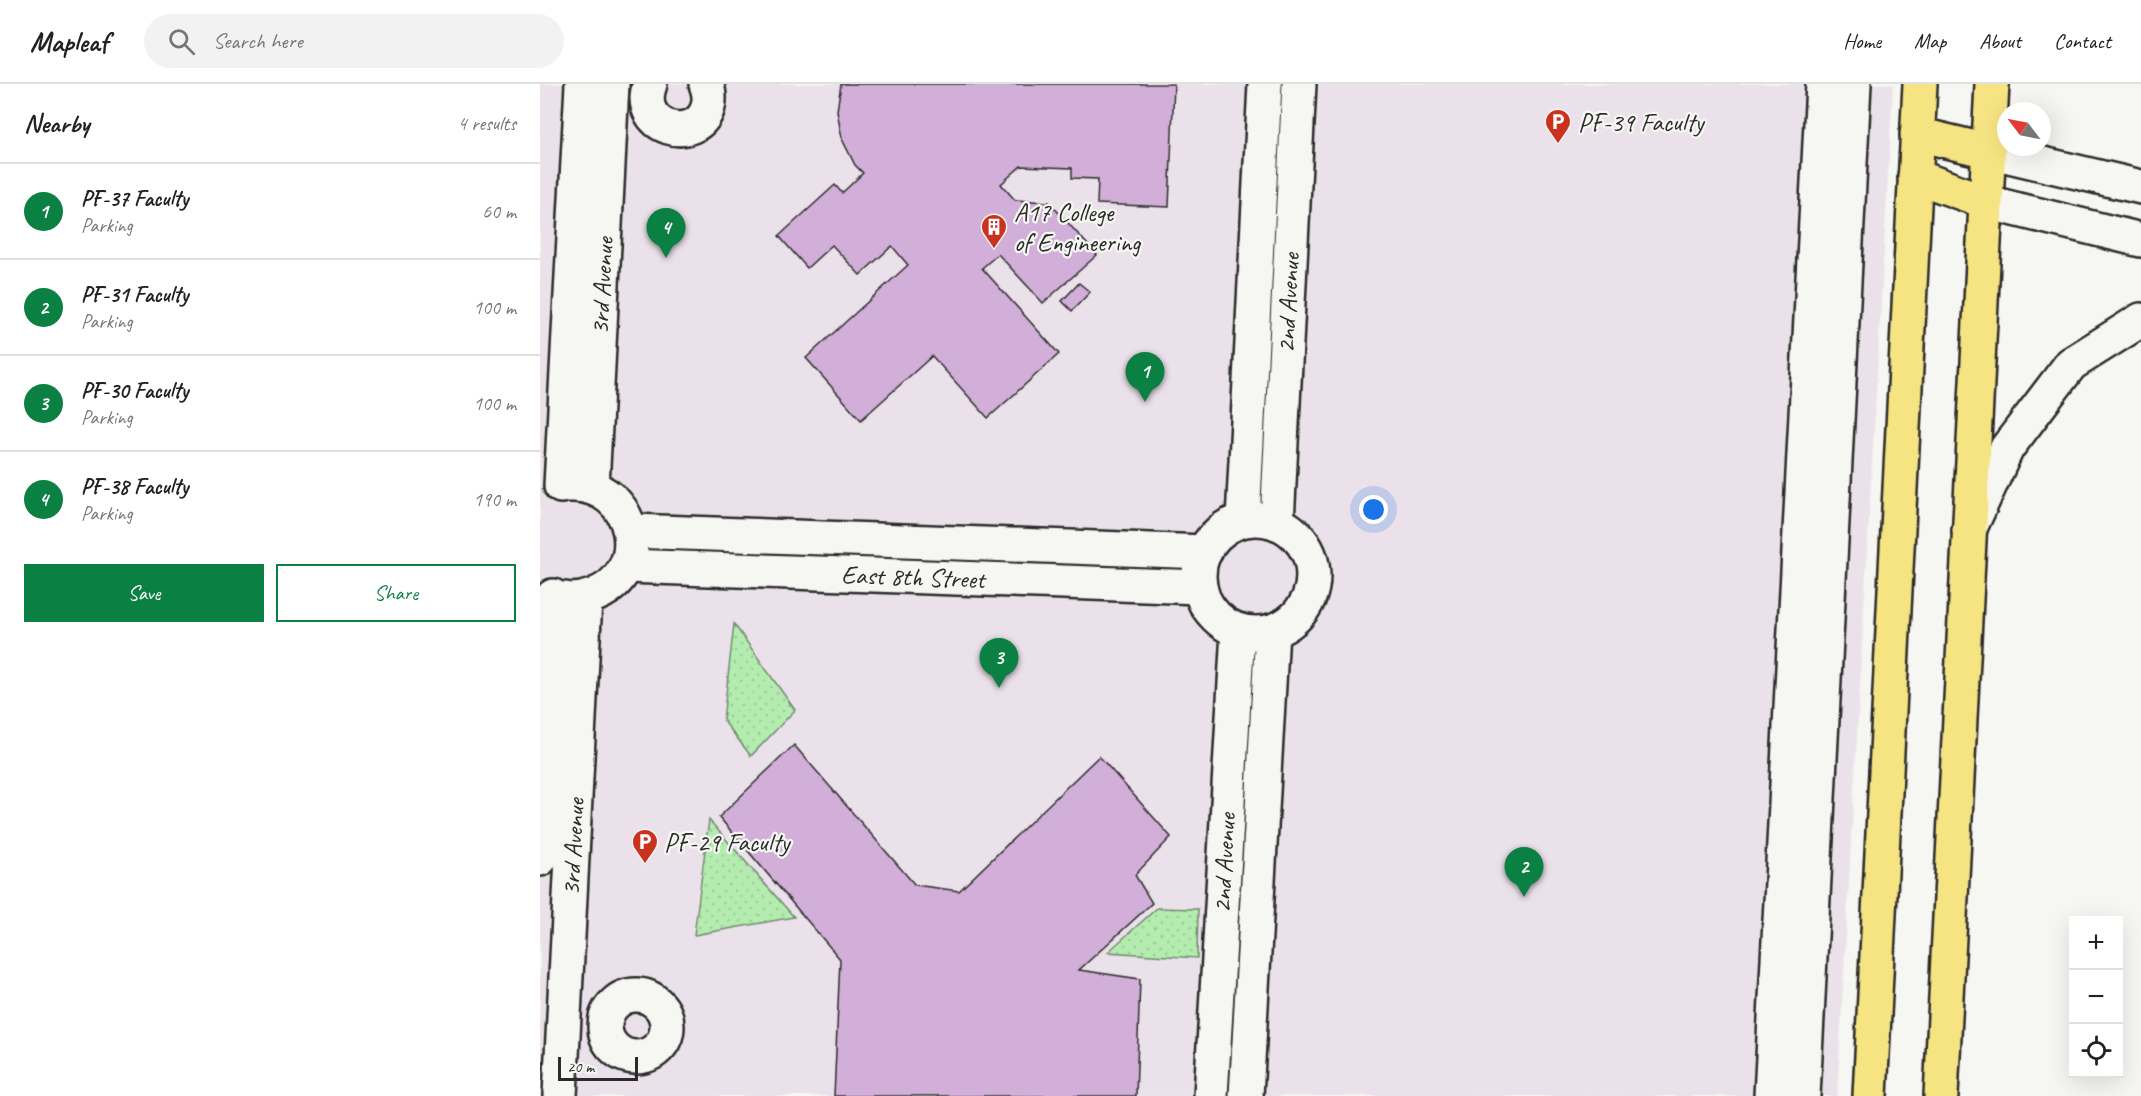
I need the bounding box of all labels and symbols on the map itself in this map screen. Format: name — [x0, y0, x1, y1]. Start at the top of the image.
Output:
north arrow — [1997, 102, 2051, 156]
place label: PF-39 Faculty — [1578, 106, 1706, 139]
parking icon: PF-39 Faculty — [1543, 107, 1573, 145]
place label: A17 College of Engineering — [1014, 196, 1142, 259]
pin: 4 — [646, 208, 686, 258]
building icon: A17 College of Engineering — [979, 212, 1009, 250]
street label: 3rd Avenue — [583, 235, 621, 336]
street label: 2nd Avenue — [1269, 251, 1307, 354]
pin: 1 — [1126, 352, 1164, 402]
your location — [1359, 495, 1388, 524]
street label: East 8th Street — [841, 558, 988, 596]
pin: 3 — [980, 638, 1018, 688]
street label: 3rd Avenue — [554, 796, 592, 897]
street label: 2nd Avenue — [1205, 811, 1243, 914]
place label: PF-29 Faculty — [664, 826, 792, 859]
parking icon: PF-29 Faculty — [630, 827, 660, 865]
pin: 2 — [1504, 848, 1544, 897]
scale bar — [558, 1054, 638, 1082]

